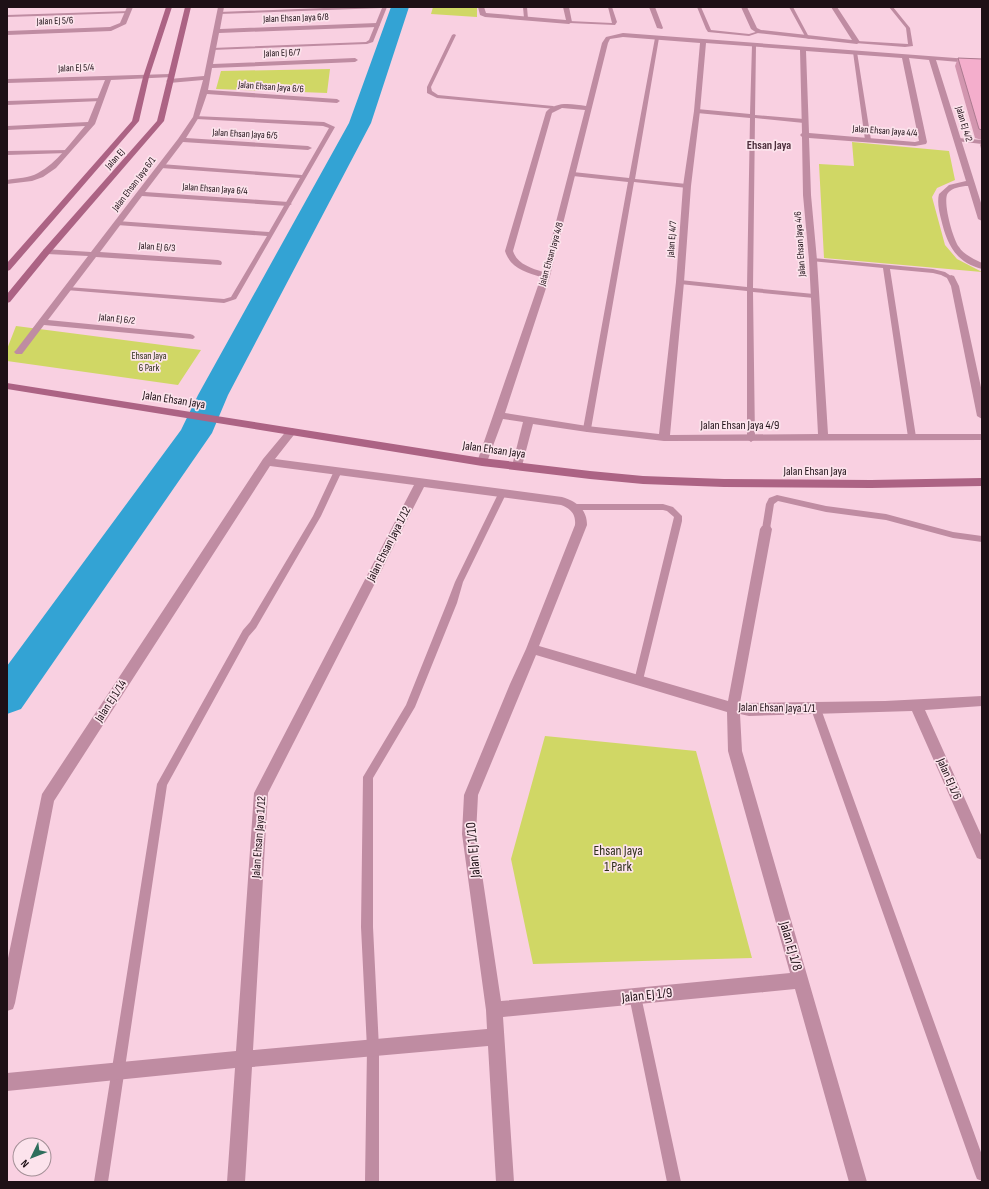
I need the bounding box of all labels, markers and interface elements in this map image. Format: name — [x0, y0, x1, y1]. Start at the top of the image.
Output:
street label: Jalan Ehsan Jaya 6/8 — [262, 11, 329, 25]
street label: Jalan EJ 5/6 — [36, 14, 73, 28]
street label: Jalan EJ 6/7 — [262, 46, 301, 60]
street label: Jalan EJ 5/4 — [57, 61, 94, 75]
street label: Jalan Ehsan Jaya 6/6 — [237, 79, 304, 95]
street label: Jalan EJ 4/2 — [953, 104, 975, 143]
street label: Jalan Ehsan Jaya 4/4 — [851, 123, 918, 139]
street label: Jalan Ehsan Jaya 6/5 — [211, 126, 278, 142]
district label: Ehsan Jaya — [747, 138, 791, 153]
street label: Jalan EJ — [102, 146, 127, 173]
street label: Jalan Ehsan Jaya 6/1 — [109, 154, 159, 214]
street label: Jalan Ehsan Jaya 6/4 — [181, 181, 248, 197]
street label: Jalan Ehsan Jaya 4/6 — [792, 211, 808, 278]
street label: Jalan EJ 4/7 — [665, 220, 679, 259]
street label: Jalan Ehsan Jaya 4/8 — [536, 221, 566, 288]
street label: Jalan EJ 6/3 — [137, 240, 176, 254]
street label: Jalan EJ 6/2 — [97, 311, 136, 327]
park label: Ehsan Jaya 6 Park — [131, 350, 167, 374]
street label: Jalan Ehsan Jaya — [141, 388, 207, 412]
street label: Jalan Ehsan Jaya 4/9 — [700, 418, 779, 433]
street label: Jalan Ehsan Jaya — [461, 438, 527, 462]
street label: Jalan Ehsan Jaya — [782, 464, 847, 479]
street label: Jalan Ehsan Jaya 1/12 — [363, 504, 414, 585]
street label: Jalan EJ 1/14 — [91, 677, 130, 726]
street label: Jalan Ehsan Jaya 1/1 — [737, 700, 816, 716]
street label: Jalan EJ 1/6 — [933, 755, 965, 802]
street label: Jalan Ehsan Jaya 1/12 — [249, 795, 269, 879]
street label: Jalan EJ 1/10 — [462, 822, 484, 879]
park label: Ehsan Jaya 1 Park — [593, 842, 643, 875]
street label: Jalan EJ 1/8 — [776, 918, 806, 973]
street label: Jalan EJ 1/9 — [620, 984, 673, 1006]
north arrow — [12, 1137, 52, 1177]
text: N — [18, 1157, 32, 1170]

